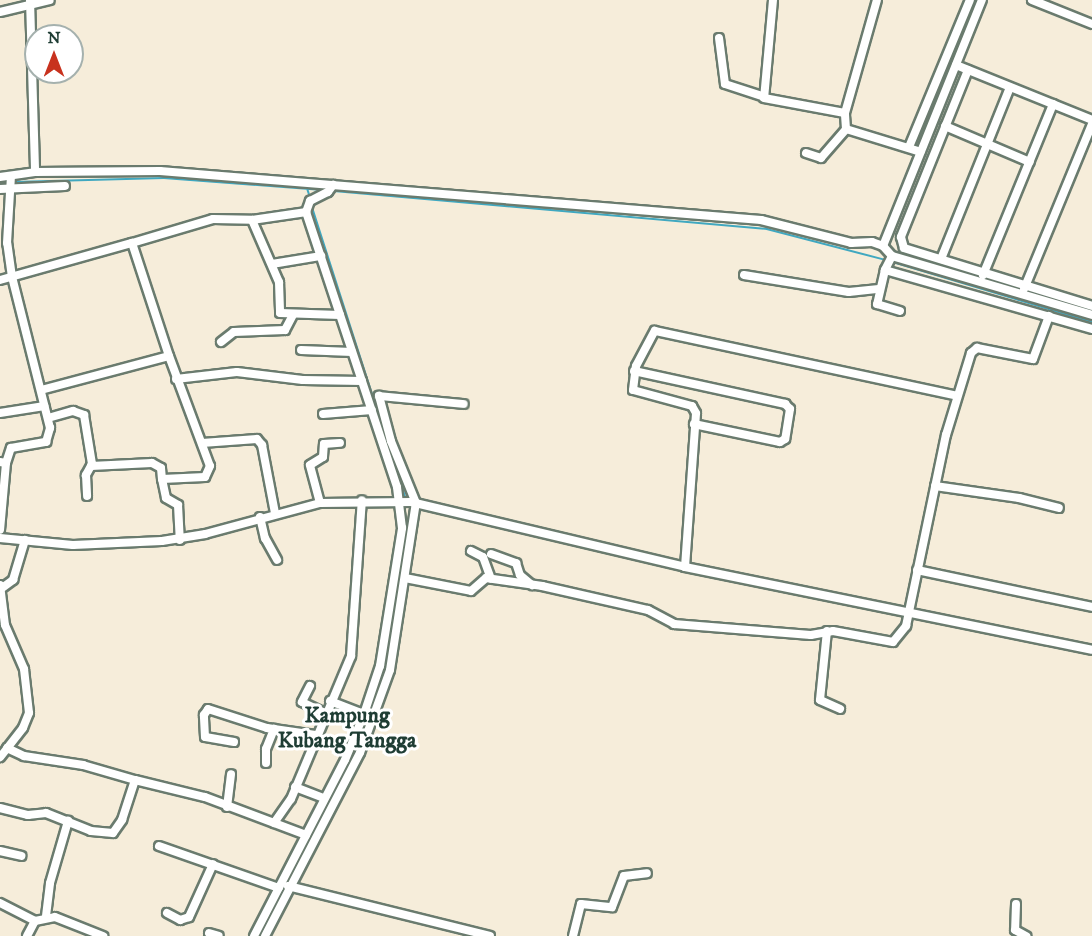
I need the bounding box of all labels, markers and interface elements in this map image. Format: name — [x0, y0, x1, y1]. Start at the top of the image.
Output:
north arrow — [24, 24, 84, 84]
text: N — [47, 28, 61, 48]
district label: Kampung Kubang Tangga — [278, 702, 416, 754]

